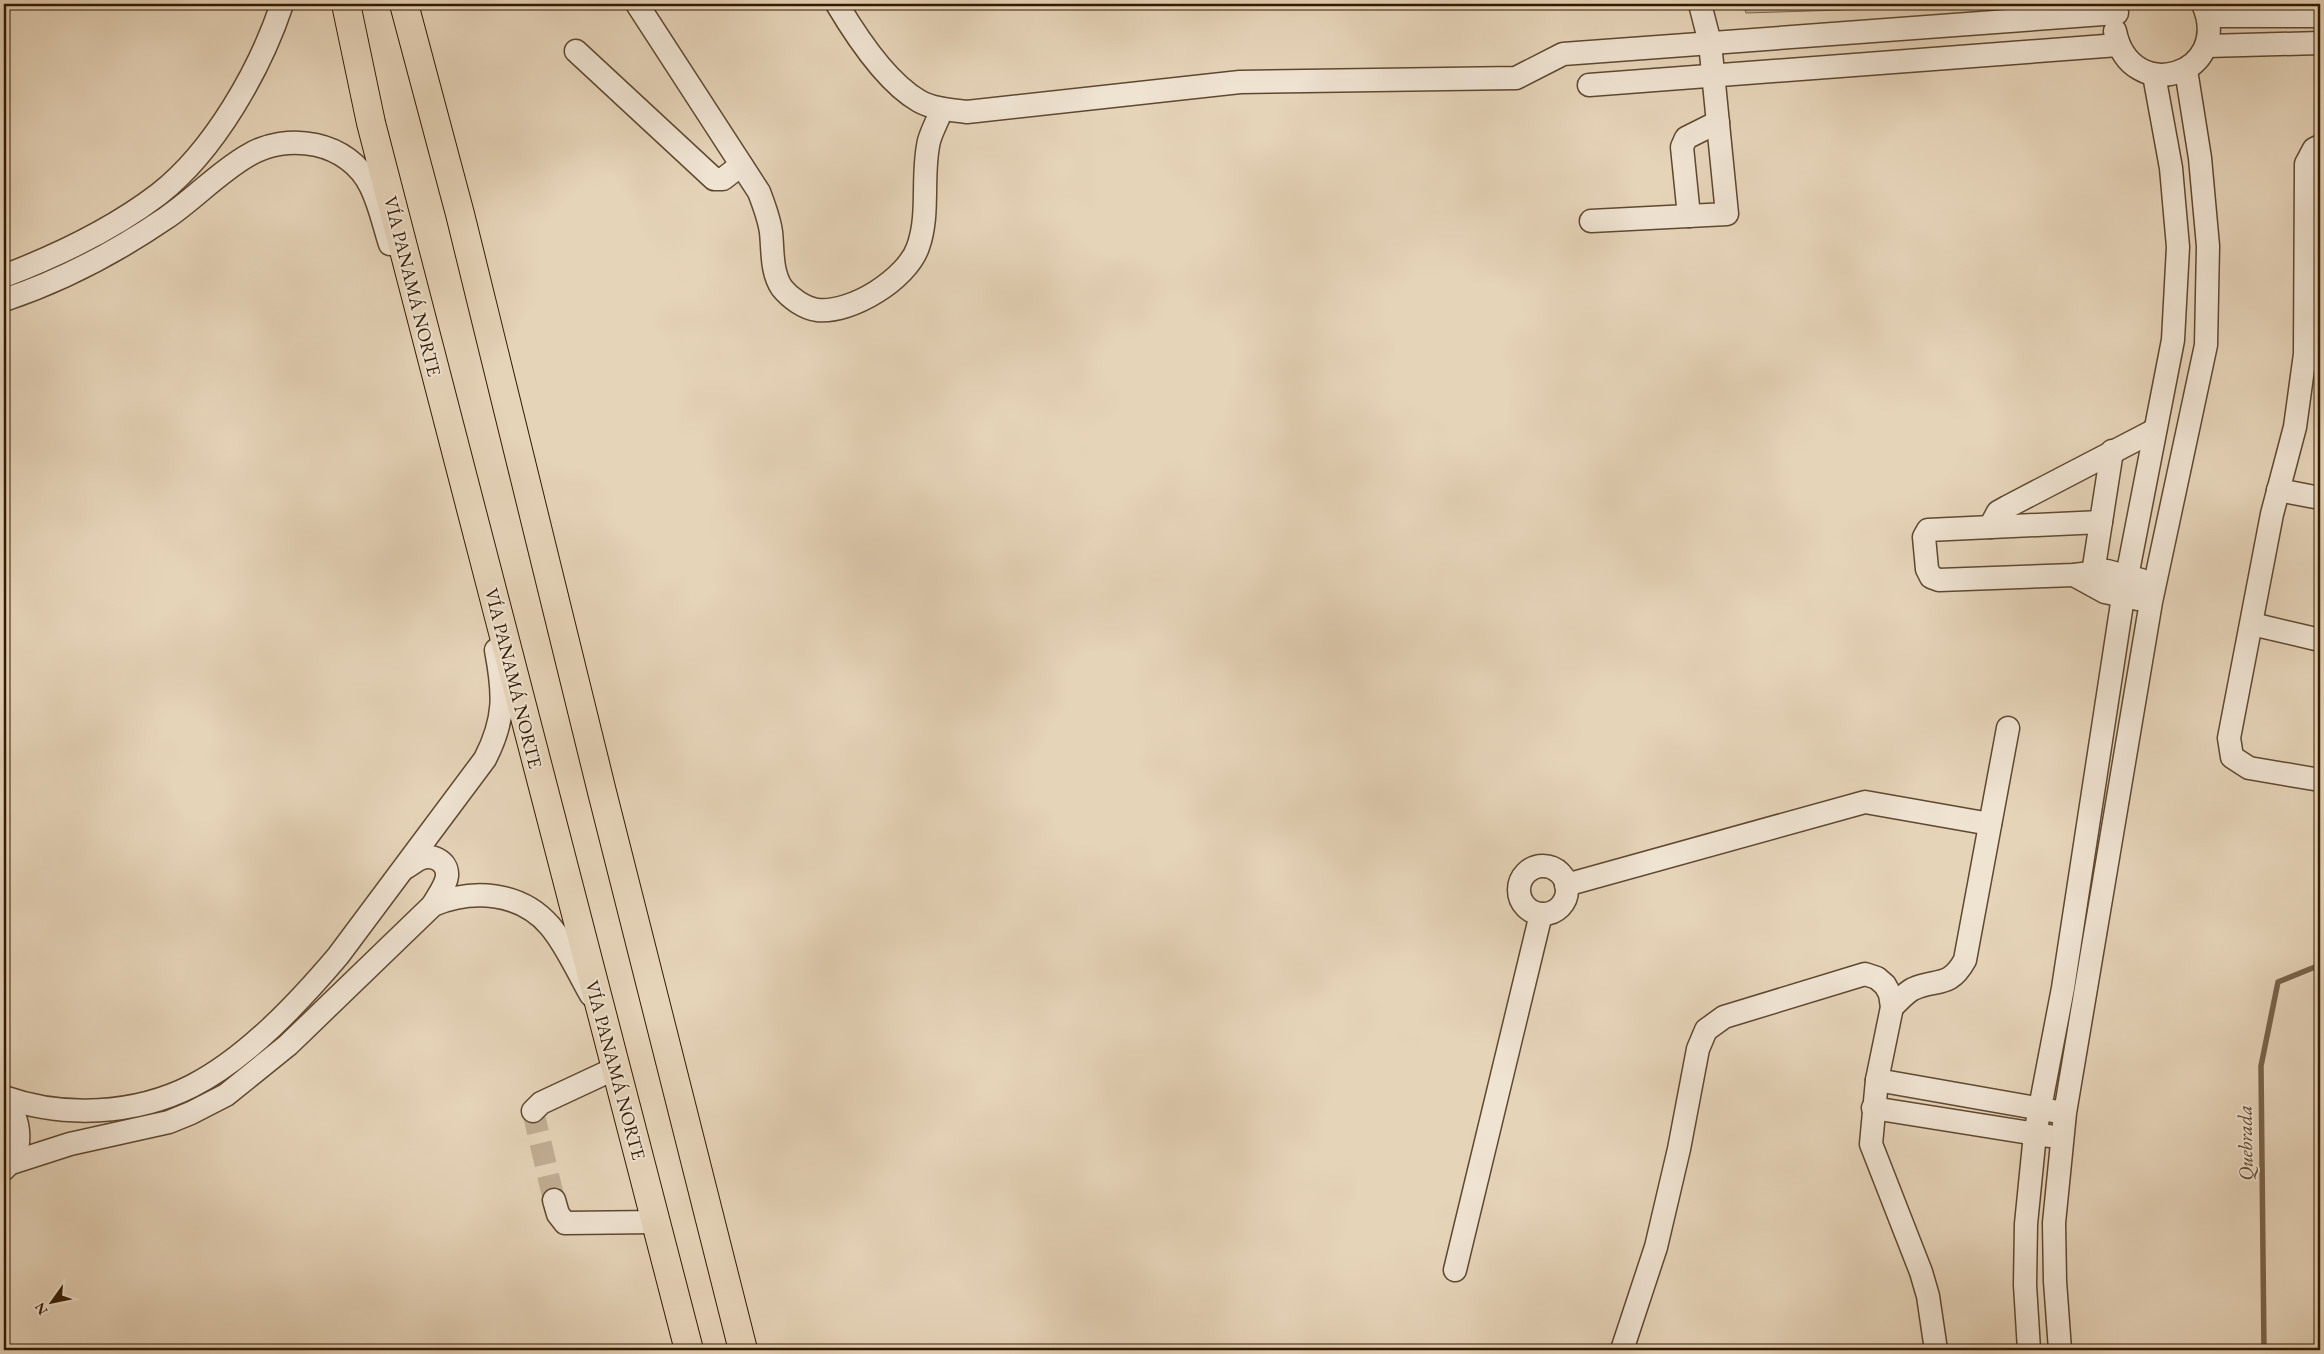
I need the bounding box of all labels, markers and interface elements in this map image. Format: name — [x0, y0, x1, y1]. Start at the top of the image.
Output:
street label: VÍA PANAMÁ NORTE — [378, 193, 447, 379]
street label: VÍA PANAMÁ NORTE — [479, 585, 548, 771]
street label: VÍA PANAMÁ NORTE — [580, 978, 652, 1163]
water label: Quebrada — [2231, 1105, 2259, 1181]
north arrow — [28, 1276, 78, 1326]
text: N — [30, 1299, 52, 1319]

